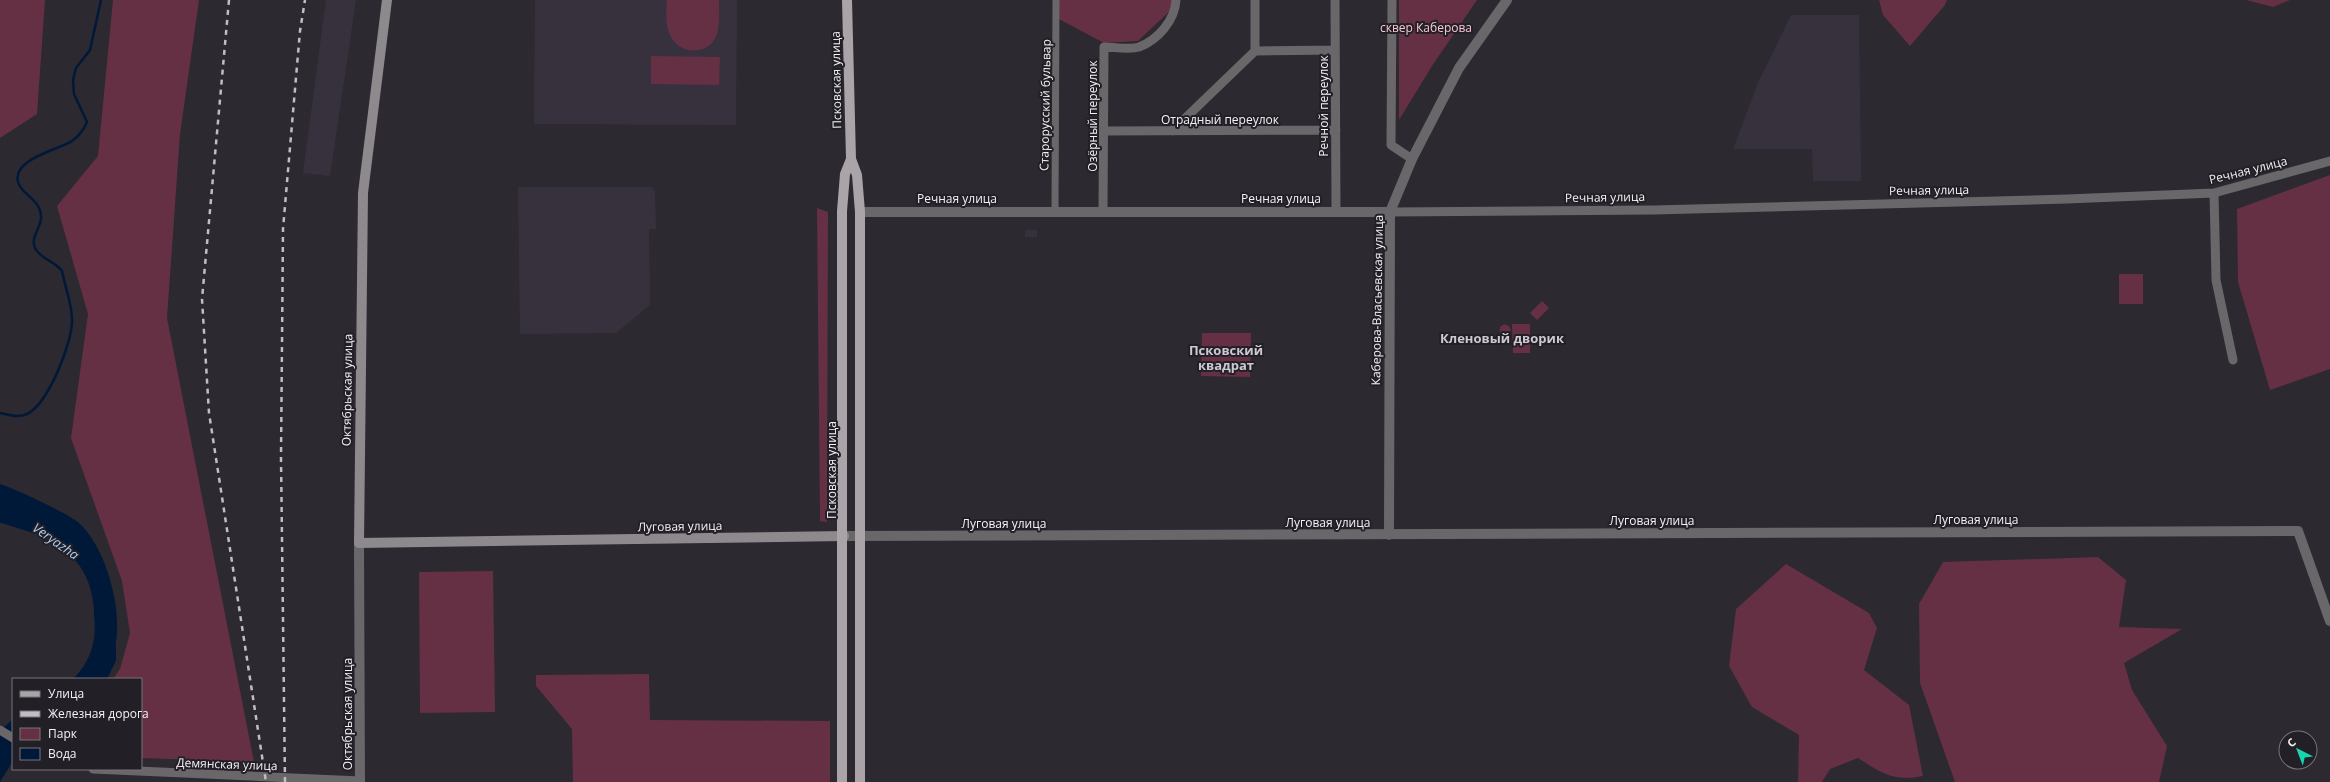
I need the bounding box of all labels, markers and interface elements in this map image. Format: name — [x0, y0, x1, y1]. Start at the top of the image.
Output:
park label: сквер Каберова — [1380, 19, 1472, 36]
street label: Псковская улица — [827, 31, 845, 129]
street label: Старорусский бульвар — [1035, 39, 1055, 171]
street label: Речной переулок — [1315, 55, 1332, 157]
street label: Озёрный переулок — [1084, 60, 1101, 172]
street label: Отрадный переулок — [1161, 111, 1280, 128]
street label: Речная улица — [2207, 152, 2289, 188]
street label: Речная улица — [1889, 181, 1969, 199]
street label: Речная улица — [1565, 188, 1645, 206]
street label: Речная улица — [917, 190, 997, 207]
street label: Речная улица — [1241, 190, 1321, 207]
street label: Каберова-Власьевская улица — [1367, 215, 1387, 385]
district label: Кленовый дворик — [1440, 329, 1565, 347]
street label: Октябрьская улица — [338, 334, 356, 446]
district label: Псковский квадрат — [1189, 341, 1263, 374]
street label: Псковская улица — [823, 421, 840, 519]
street label: Луговая улица — [1934, 511, 2018, 528]
street label: Луговая улица — [1610, 512, 1694, 529]
street label: Луговая улица — [1286, 514, 1370, 531]
street label: Луговая улица — [962, 515, 1046, 532]
street label: Луговая улица — [637, 517, 723, 535]
water label: Veryazha — [29, 519, 83, 564]
street label: Октябрьская улица — [339, 658, 356, 770]
legend — [12, 678, 142, 770]
text: Улица — [48, 685, 84, 702]
text: Железная дорога — [48, 705, 149, 722]
text: Парк — [48, 725, 78, 742]
north arrow — [2278, 730, 2318, 770]
text: С — [2283, 734, 2299, 750]
text: Вода — [48, 745, 77, 762]
street label: Демянская улица — [176, 754, 278, 774]

